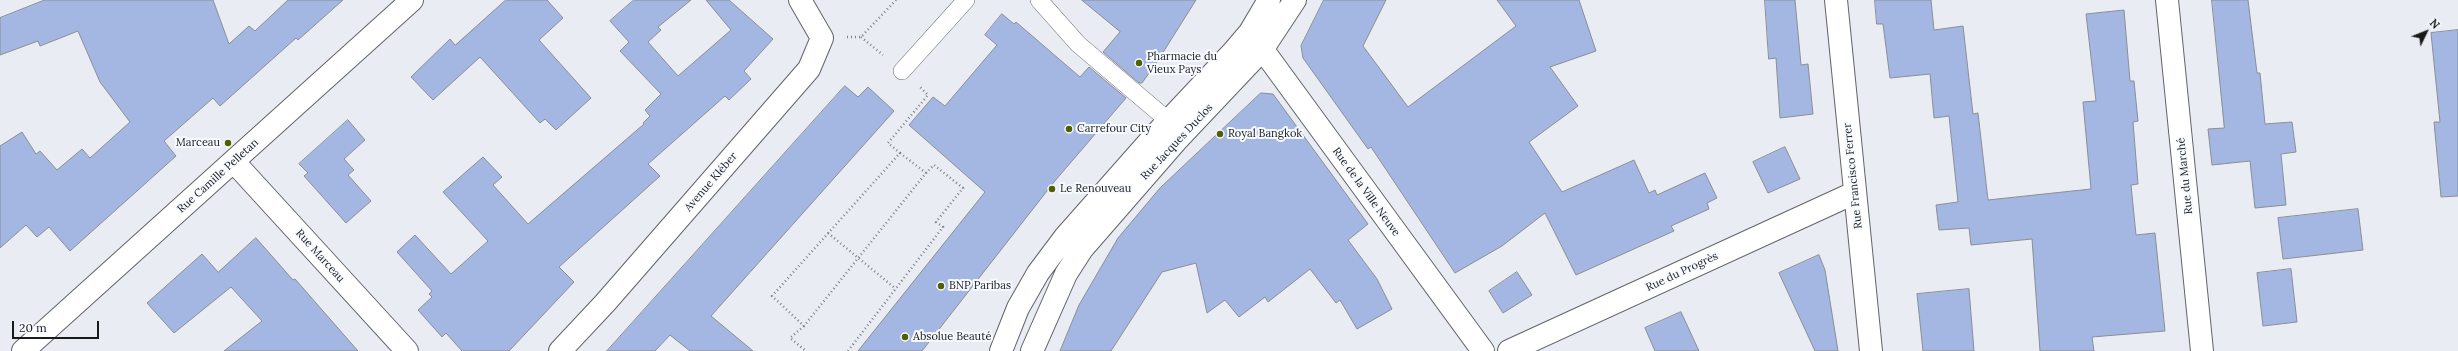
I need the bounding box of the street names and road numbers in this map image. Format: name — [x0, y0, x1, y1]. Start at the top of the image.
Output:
street label: Rue Jacques Duclos — [1138, 101, 1216, 183]
street label: Rue Francisco Ferrer — [1841, 122, 1865, 230]
street label: Rue Camille Pelletan — [175, 136, 261, 216]
street label: Rue du Marché — [2174, 137, 2196, 215]
street label: Rue de la Ville Neuve — [1329, 145, 1403, 239]
street label: Avenue Kléber — [682, 150, 740, 214]
street label: Rue Marceau — [293, 227, 347, 285]
street label: Rue du Progrès — [1644, 250, 1720, 294]

